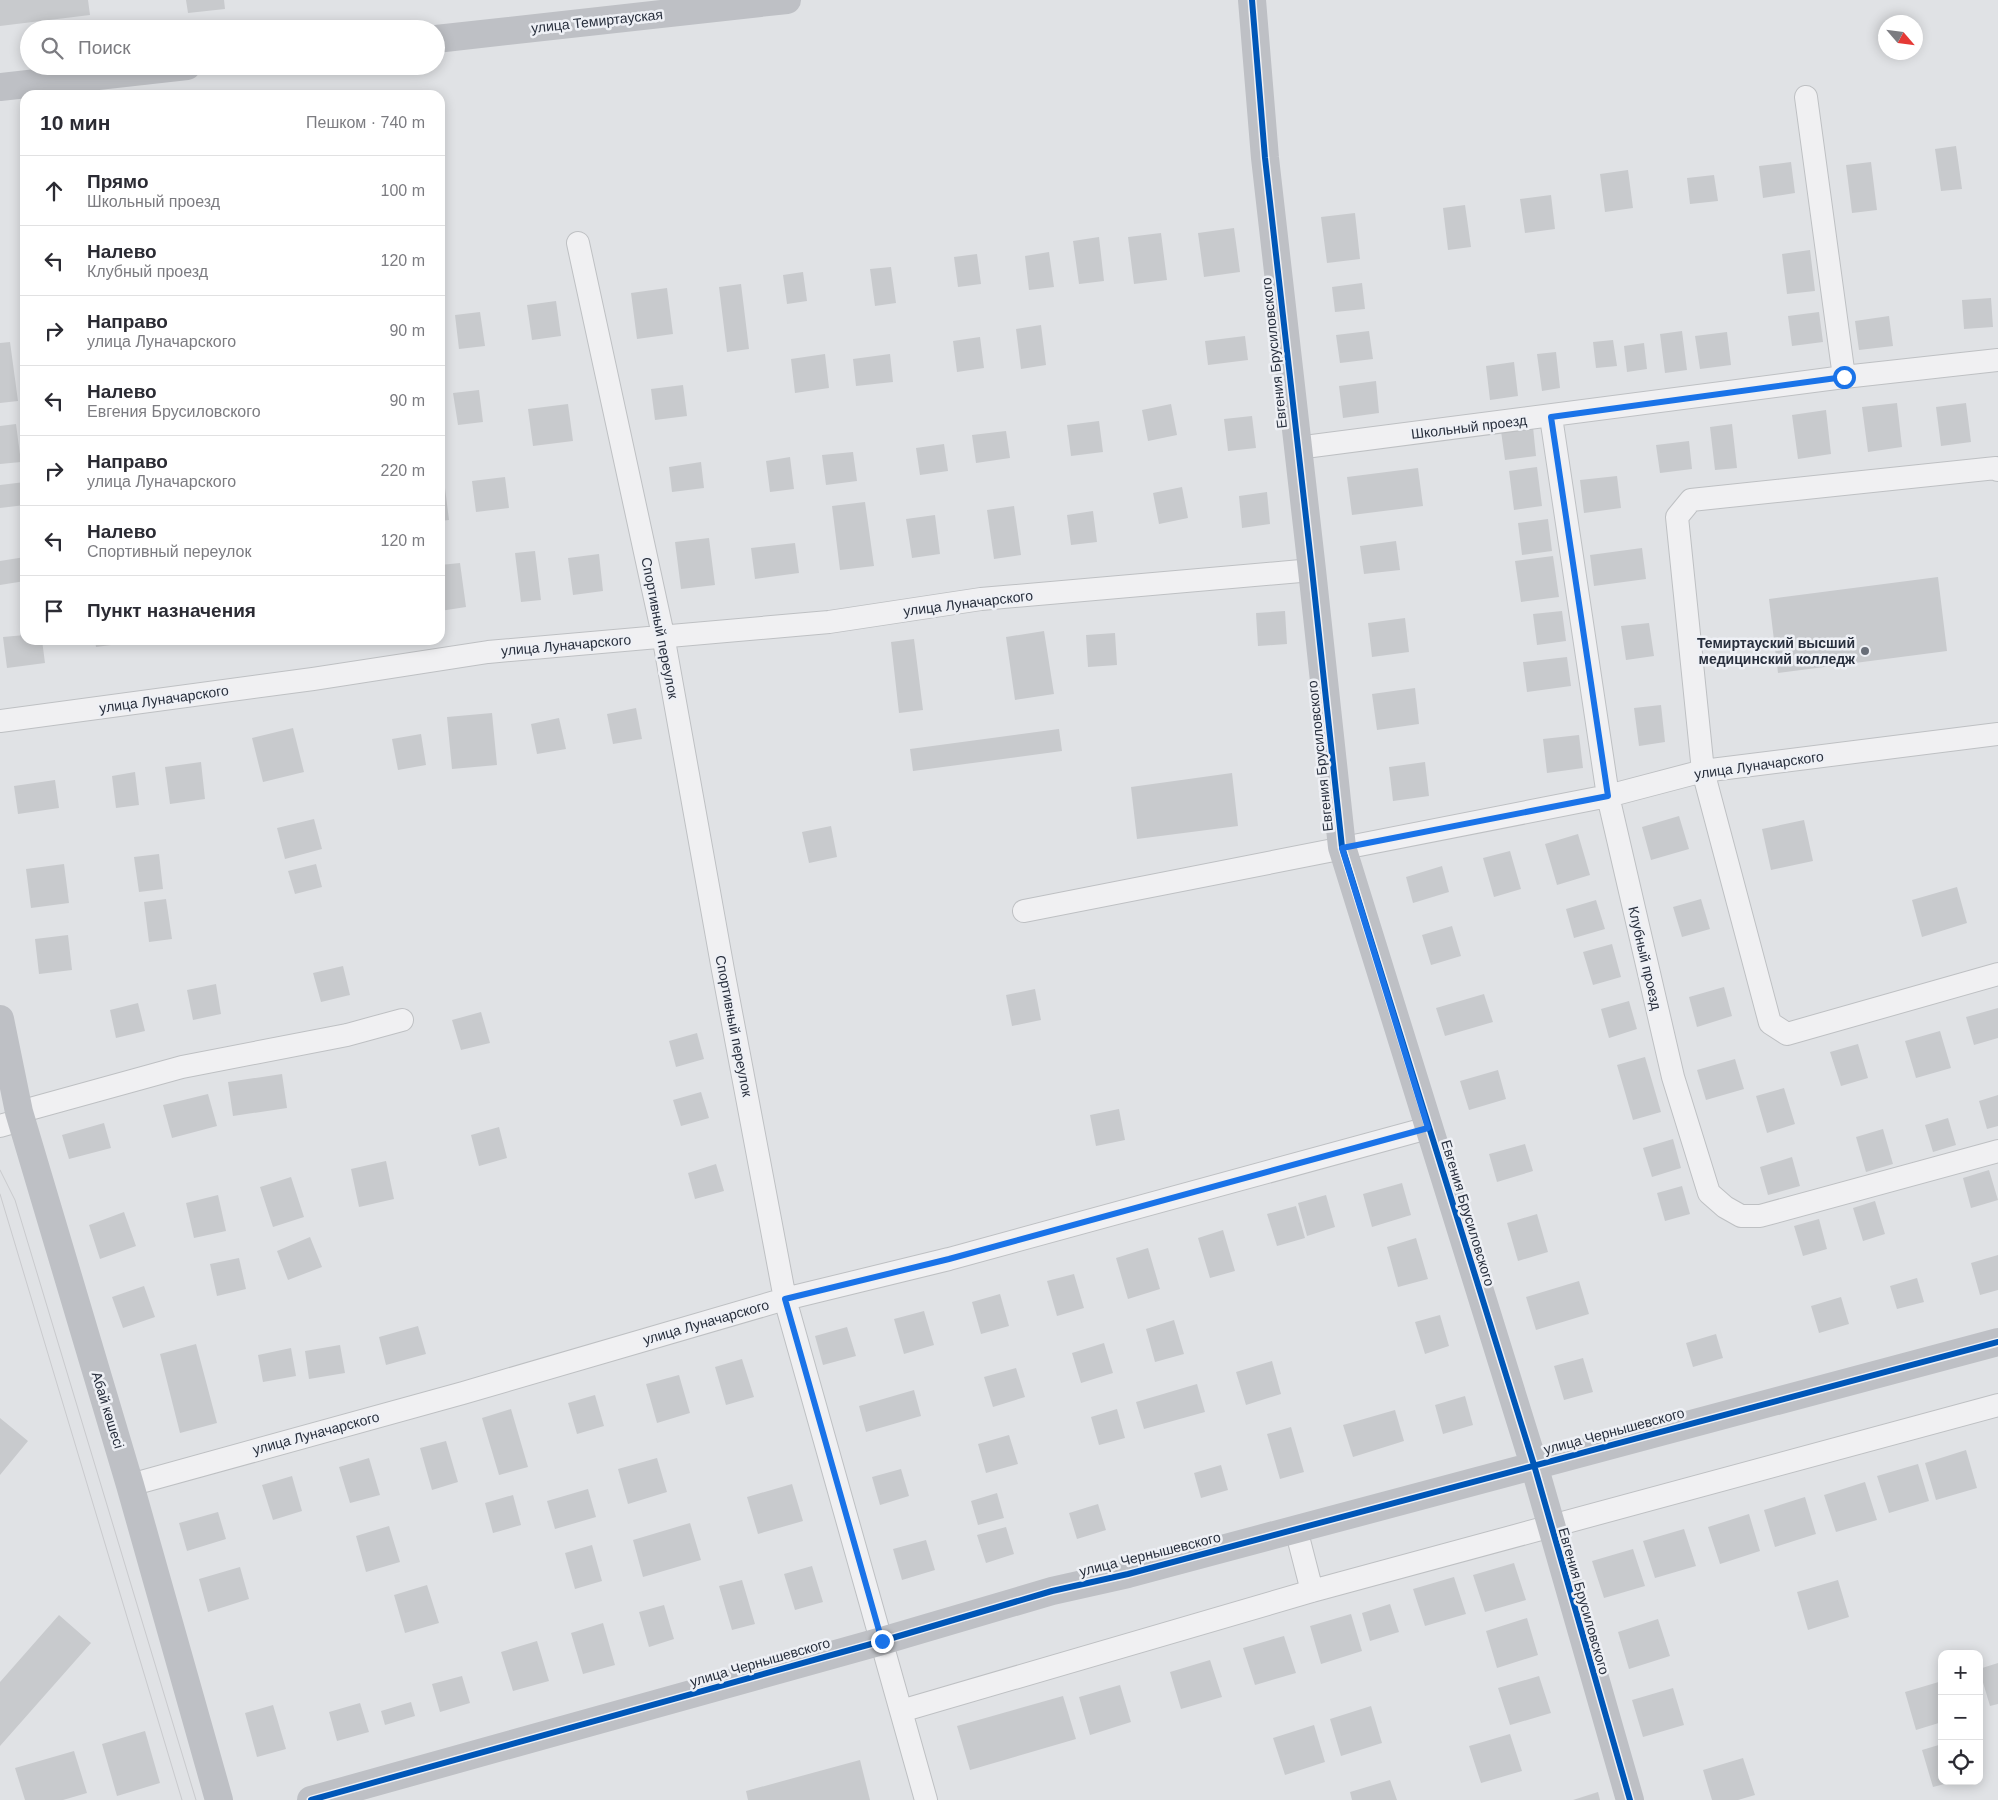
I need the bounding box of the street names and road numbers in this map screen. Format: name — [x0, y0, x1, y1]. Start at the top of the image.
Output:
street label: улица Темиртауская — [530, 6, 664, 36]
street label: Евгения Брусиловского — [1258, 276, 1290, 429]
street label: Школьный проезд — [1410, 412, 1528, 442]
street label: Спортивный переулок — [638, 556, 682, 701]
street label: улица Луначарского — [902, 587, 1034, 619]
street label: улица Луначарского — [500, 631, 632, 659]
street label: Евгения Брусиловского — [1304, 679, 1336, 832]
street label: улица Луначарского — [98, 682, 230, 716]
street label: улица Луначарского — [1693, 748, 1825, 782]
street label: Клубный проезд — [1625, 905, 1665, 1011]
street label: Спортивный переулок — [712, 954, 756, 1099]
street label: Евгения Брусиловского — [1438, 1138, 1498, 1288]
street label: улица Луначарского — [641, 1296, 771, 1348]
street label: Абай көшесі — [89, 1370, 127, 1450]
street label: улица Чернышевского — [1542, 1404, 1686, 1457]
street label: улица Луначарского — [251, 1408, 381, 1458]
street label: Евгения Брусиловского — [1555, 1526, 1613, 1676]
street label: улица Чернышевского — [1078, 1529, 1222, 1579]
street label: улица Чернышевского — [688, 1634, 832, 1690]

